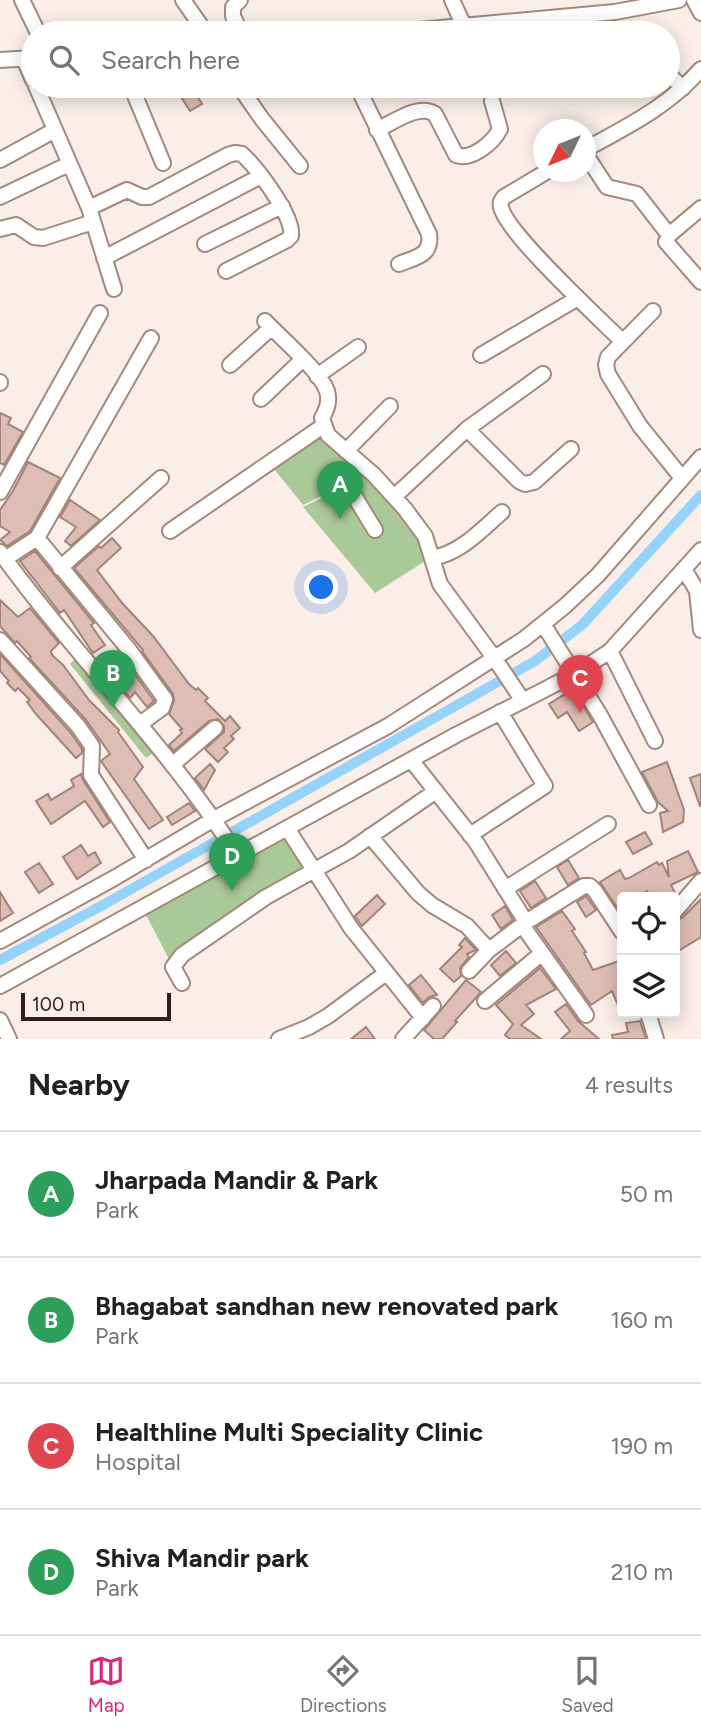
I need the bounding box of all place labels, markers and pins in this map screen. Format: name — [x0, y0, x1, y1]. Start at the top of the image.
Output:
pin: A — [317, 461, 363, 519]
pin: B — [90, 650, 136, 708]
pin: C — [557, 655, 603, 713]
pin: D — [209, 833, 255, 891]

